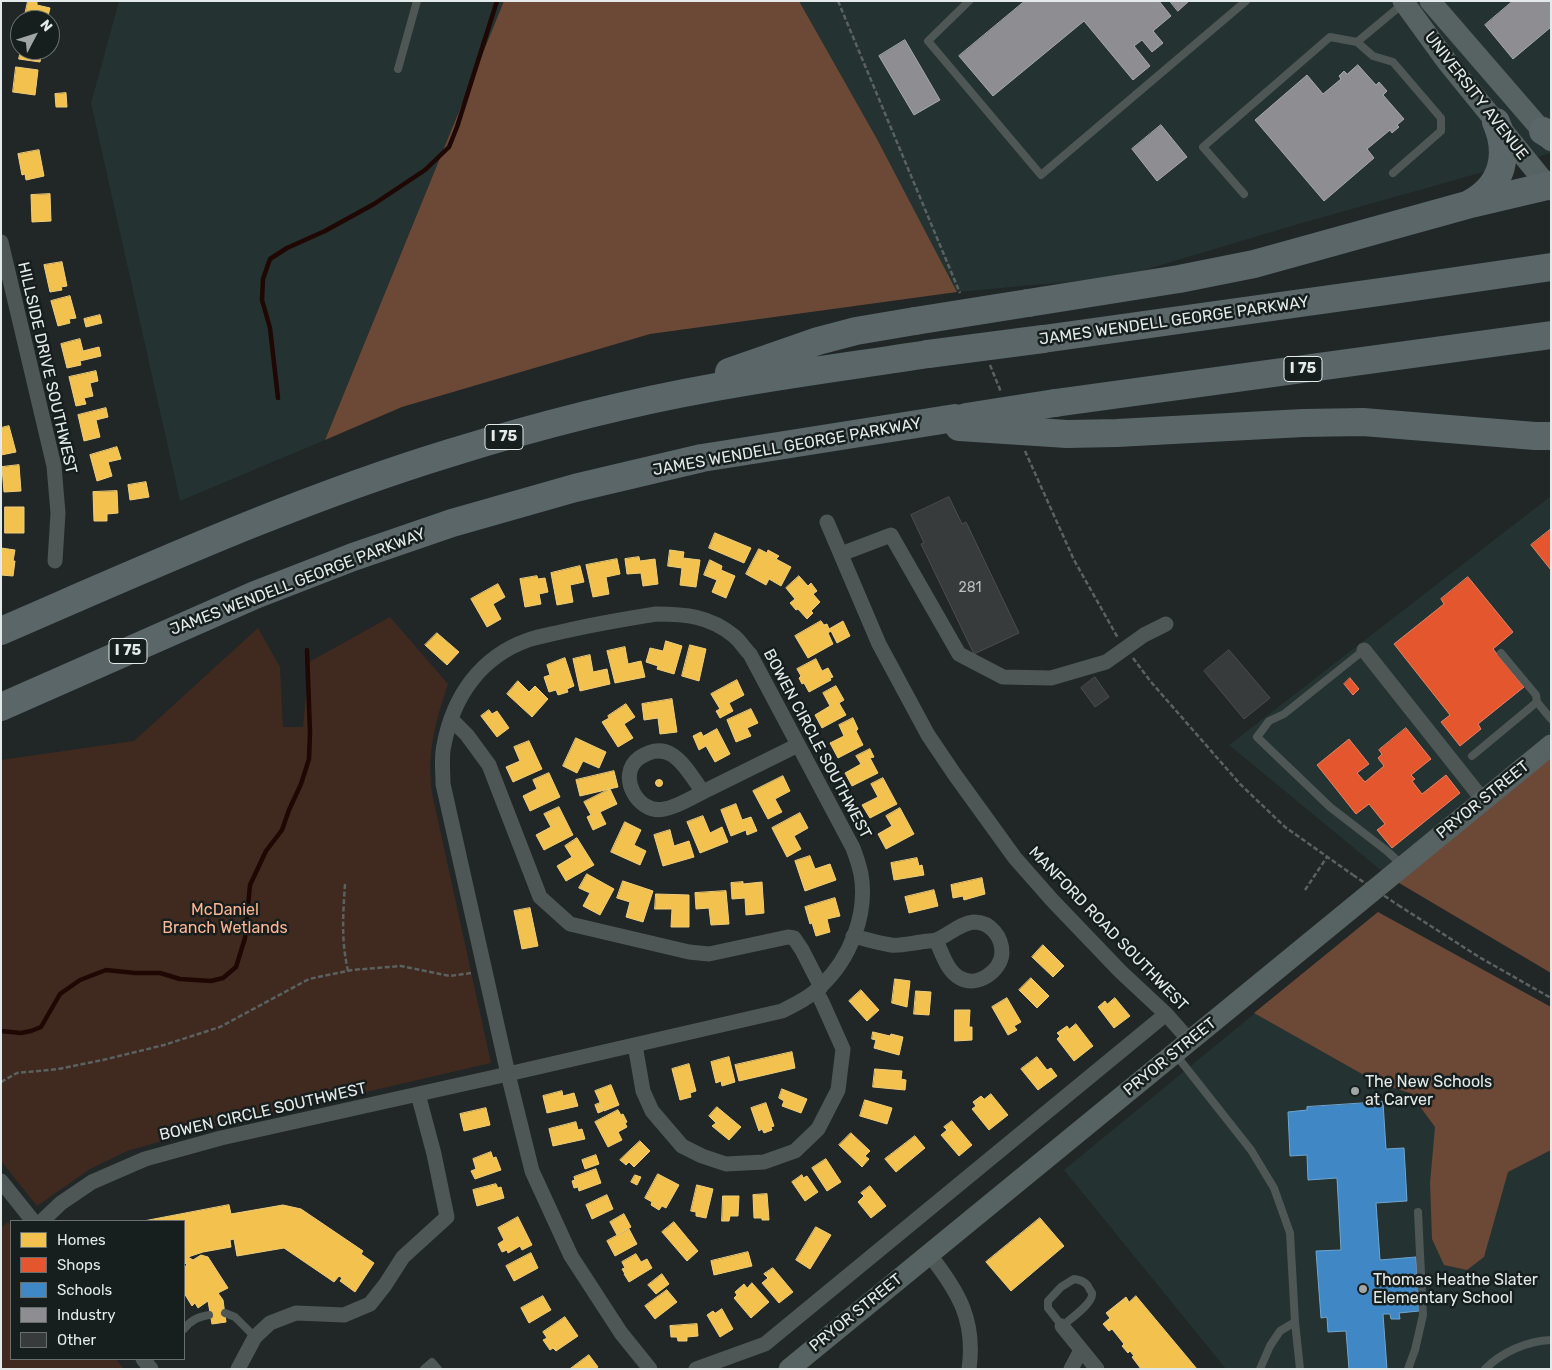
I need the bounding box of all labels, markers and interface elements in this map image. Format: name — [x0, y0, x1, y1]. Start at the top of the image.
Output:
north arrow — [10, 10, 60, 60]
text: N — [36, 16, 56, 35]
street label: UNIVERSITY AVENUE — [1420, 28, 1532, 164]
street label: HILLSIDE DRIVE SOUTHWEST — [13, 260, 81, 476]
street label: JAMES WENDELL GEORGE PARKWAY — [1038, 293, 1310, 349]
road number: I 75 — [1284, 356, 1322, 382]
street label: JAMES WENDELL GEORGE PARKWAY — [651, 414, 923, 480]
road number: I 75 — [485, 424, 523, 450]
street label: JAMES WENDELL GEORGE PARKWAY — [167, 524, 429, 640]
house number: 281 — [958, 580, 982, 596]
road number: I 75 — [109, 638, 147, 664]
street label: BOWEN CIRCLE SOUTHWEST — [759, 646, 875, 842]
street label: PRYOR STREET — [1433, 757, 1533, 843]
street label: MANFORD ROAD SOUTHWEST — [1024, 843, 1192, 1015]
park label: McDaniel Branch Wetlands — [162, 900, 288, 938]
street label: PRYOR STREET — [1120, 1014, 1220, 1100]
place label: The New Schools at Carver — [1365, 1072, 1492, 1110]
street label: BOWEN CIRCLE SOUTHWEST — [158, 1079, 368, 1145]
marker: The New Schools at Carver — [1349, 1085, 1361, 1097]
legend — [10, 1220, 185, 1360]
text: Homes — [57, 1231, 106, 1249]
text: Shops — [57, 1256, 101, 1274]
street label: PRYOR STREET — [806, 1270, 906, 1356]
place label: Thomas Heathe Slater Elementary School — [1373, 1270, 1538, 1308]
text: Schools — [57, 1281, 112, 1299]
marker: Thomas Heathe Slater Elementary School — [1357, 1283, 1369, 1295]
text: Industry — [57, 1306, 116, 1324]
text: Other — [57, 1331, 96, 1349]

